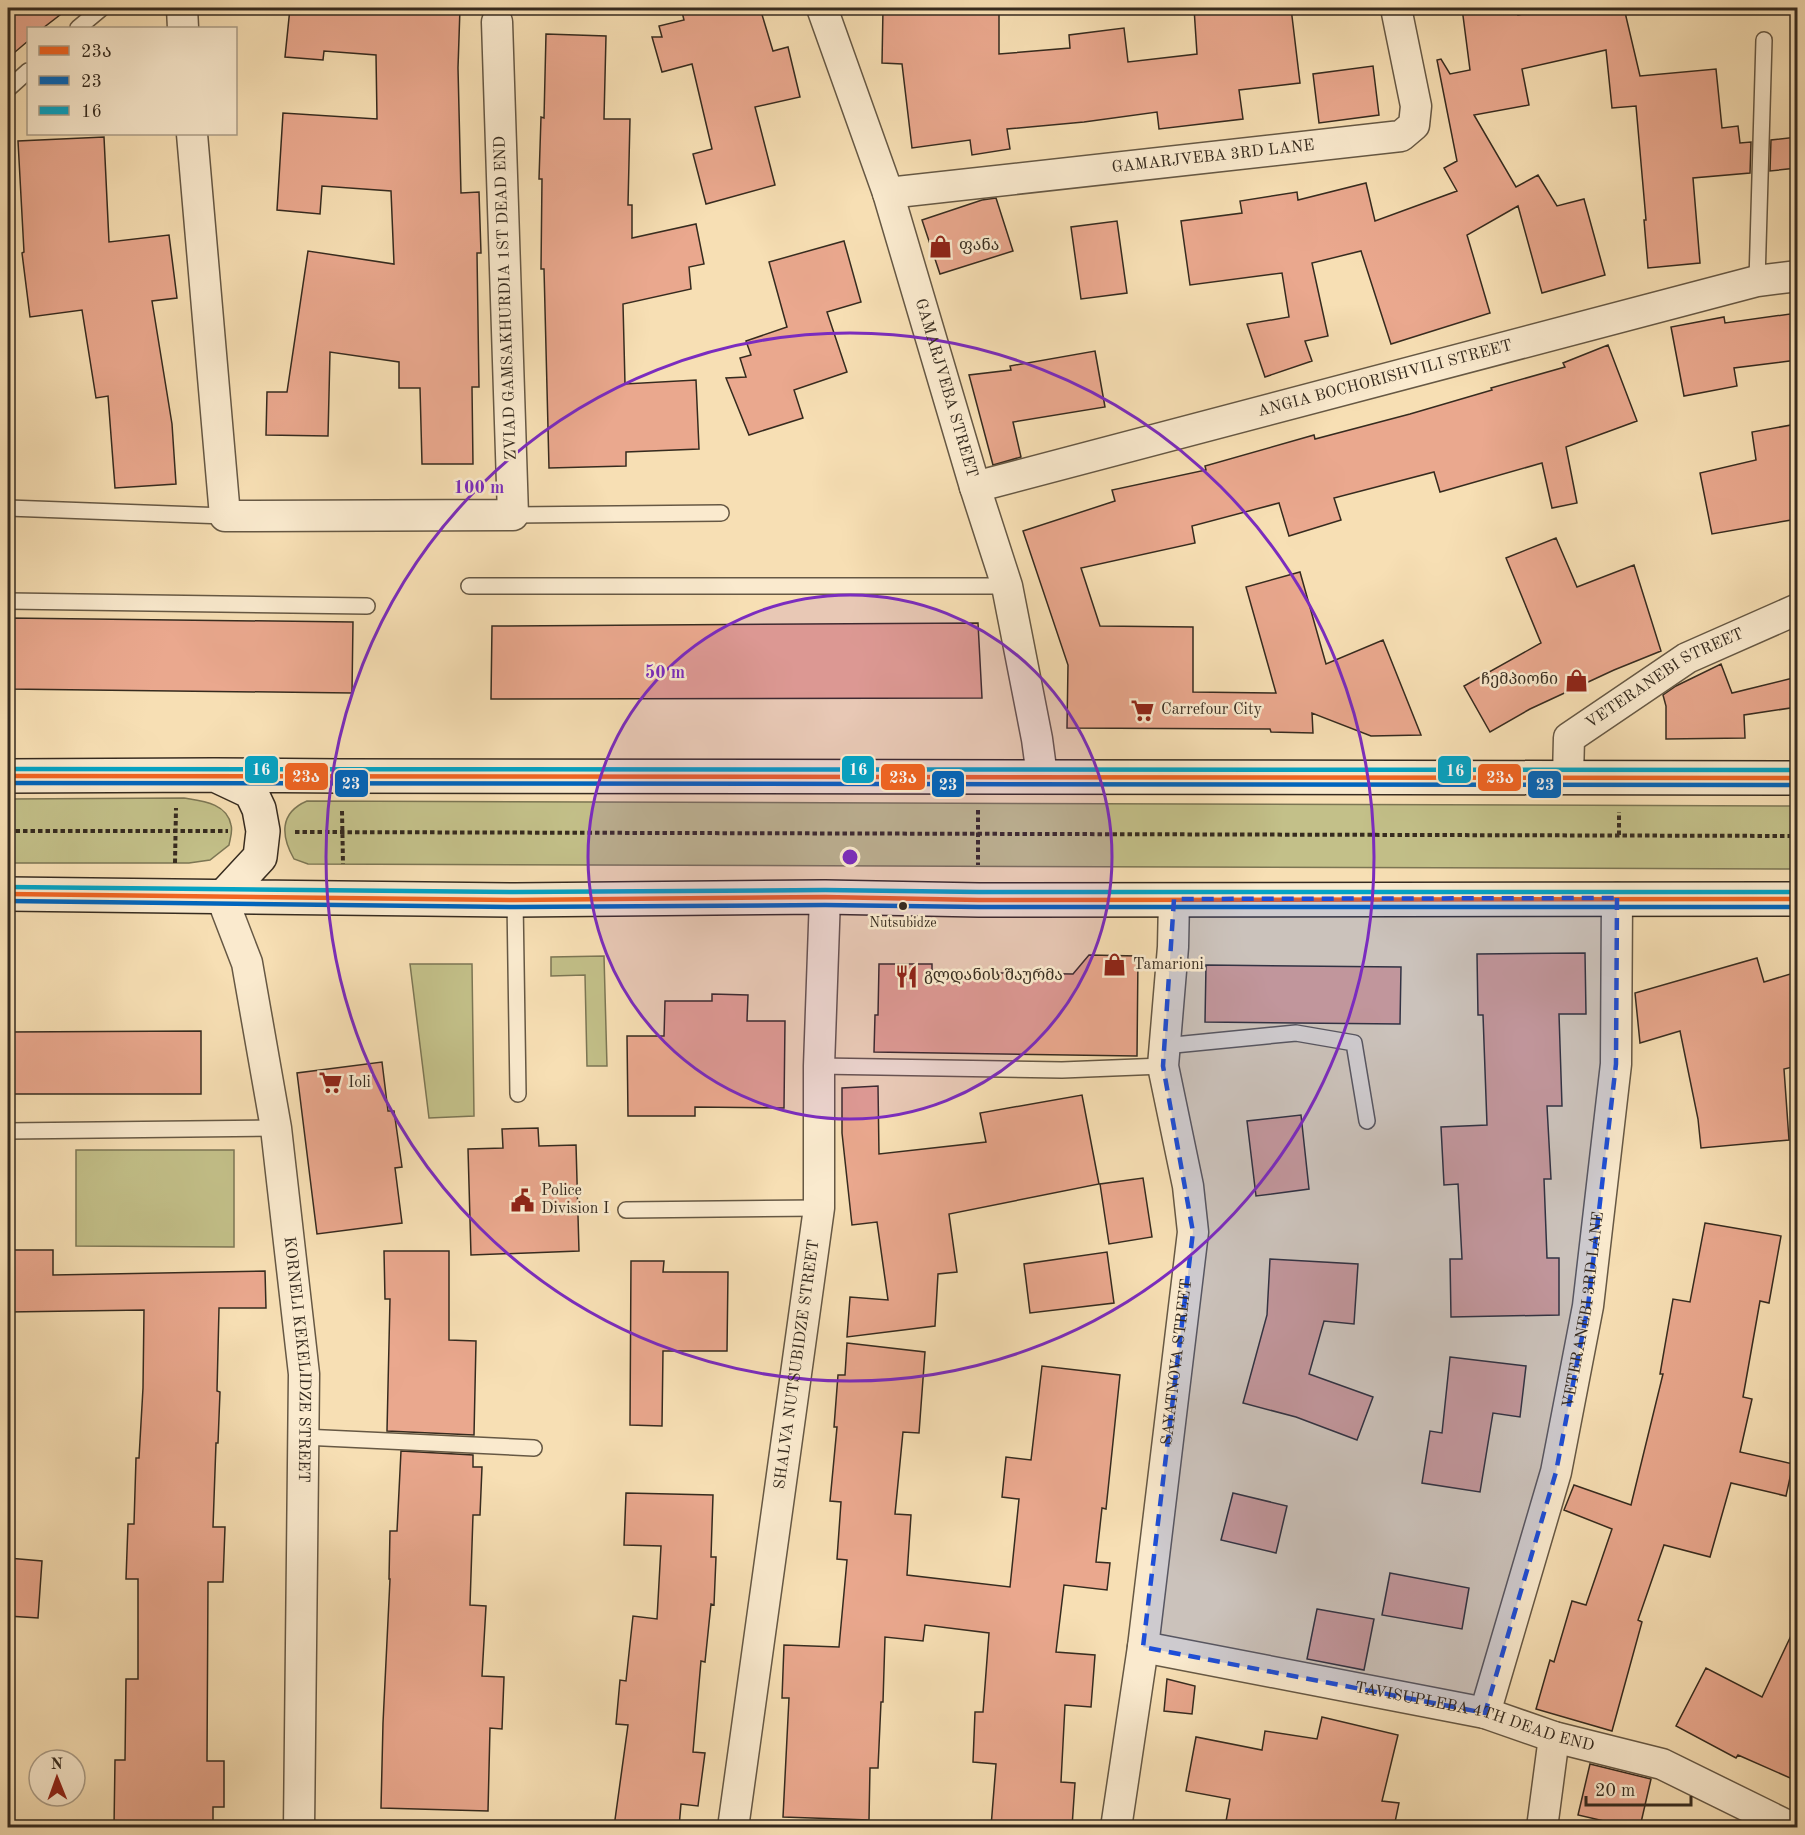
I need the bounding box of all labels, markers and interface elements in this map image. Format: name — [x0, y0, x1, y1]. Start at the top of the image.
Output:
legend — [27, 27, 237, 135]
text: 23ა — [81, 43, 112, 61]
text: 23 — [81, 73, 102, 91]
text: 16 — [81, 103, 102, 121]
street label: ZVIAD GAMSAKHURDIA 1ST DEAD END — [492, 136, 520, 460]
street label: GAMARJVEBA 3RD LANE — [1111, 138, 1315, 176]
shop icon: ფანა — [928, 233, 954, 259]
place label: ფანა — [959, 237, 999, 254]
street label: GAMARJVEBA STREET — [912, 297, 980, 480]
street label: ANGIA BOCHORISHVILI STREET — [1256, 338, 1514, 420]
text: 100 m — [454, 479, 504, 497]
street label: VETERANEBI STREET — [1583, 626, 1746, 732]
text: 50 m — [645, 664, 685, 682]
shop icon: ჩემპიონი — [1563, 667, 1589, 693]
place label: ჩემპიონი — [1481, 671, 1558, 688]
supermarket icon: Carrefour City — [1130, 697, 1156, 723]
place label: Carrefour City — [1161, 702, 1263, 718]
line badge: 16 — [244, 755, 279, 784]
line badge: 16 — [841, 755, 875, 784]
line badge: 16 — [1437, 755, 1472, 784]
line badge: 23ა — [284, 762, 329, 791]
text: 16 — [252, 763, 270, 779]
text: 16 — [849, 763, 867, 779]
line badge: 23ა — [880, 763, 926, 791]
line badge: 23ა — [1477, 763, 1522, 792]
text: 16 — [1446, 764, 1464, 780]
line badge: 23 — [334, 769, 369, 798]
text: 23ა — [292, 770, 320, 786]
line badge: 23 — [931, 770, 965, 798]
line badge: 23 — [1527, 770, 1562, 799]
text: 23ა — [889, 771, 917, 787]
text: 23ა — [1486, 771, 1514, 787]
text: 23 — [342, 777, 360, 793]
text: 23 — [939, 778, 957, 794]
text: 23 — [1536, 778, 1554, 794]
centre of rings — [840, 847, 860, 867]
marker: Nutsubidze — [897, 900, 909, 912]
place label: Nutsubidze — [869, 916, 937, 930]
shop icon: Tamarioni — [1102, 952, 1128, 978]
place label: Tamarioni — [1133, 957, 1204, 973]
restaurant icon: გლდანის შაურმა — [893, 963, 919, 989]
place label: გლდანის შაურმა — [924, 967, 1063, 984]
supermarket icon: Ioli — [317, 1070, 343, 1096]
place label: Ioli — [348, 1075, 371, 1091]
place label: Police Division I — [541, 1183, 609, 1217]
public building icon: Police Division I — [510, 1187, 536, 1213]
street label: VETERANEBI 3RD LANE — [1561, 1211, 1607, 1409]
street label: KORNELI KEKELIDZE STREET — [280, 1236, 312, 1483]
street label: SHALVA NUTSUBIDZE STREET — [772, 1239, 823, 1490]
street label: SAYATNOVA STREET — [1159, 1278, 1195, 1446]
street label: TAVISUPLEBA 4TH DEAD END — [1353, 1680, 1596, 1755]
north arrow — [27, 1748, 87, 1808]
text: N — [51, 1757, 64, 1773]
scale bar — [1586, 1769, 1691, 1807]
text: 20 m — [1595, 1782, 1635, 1800]

